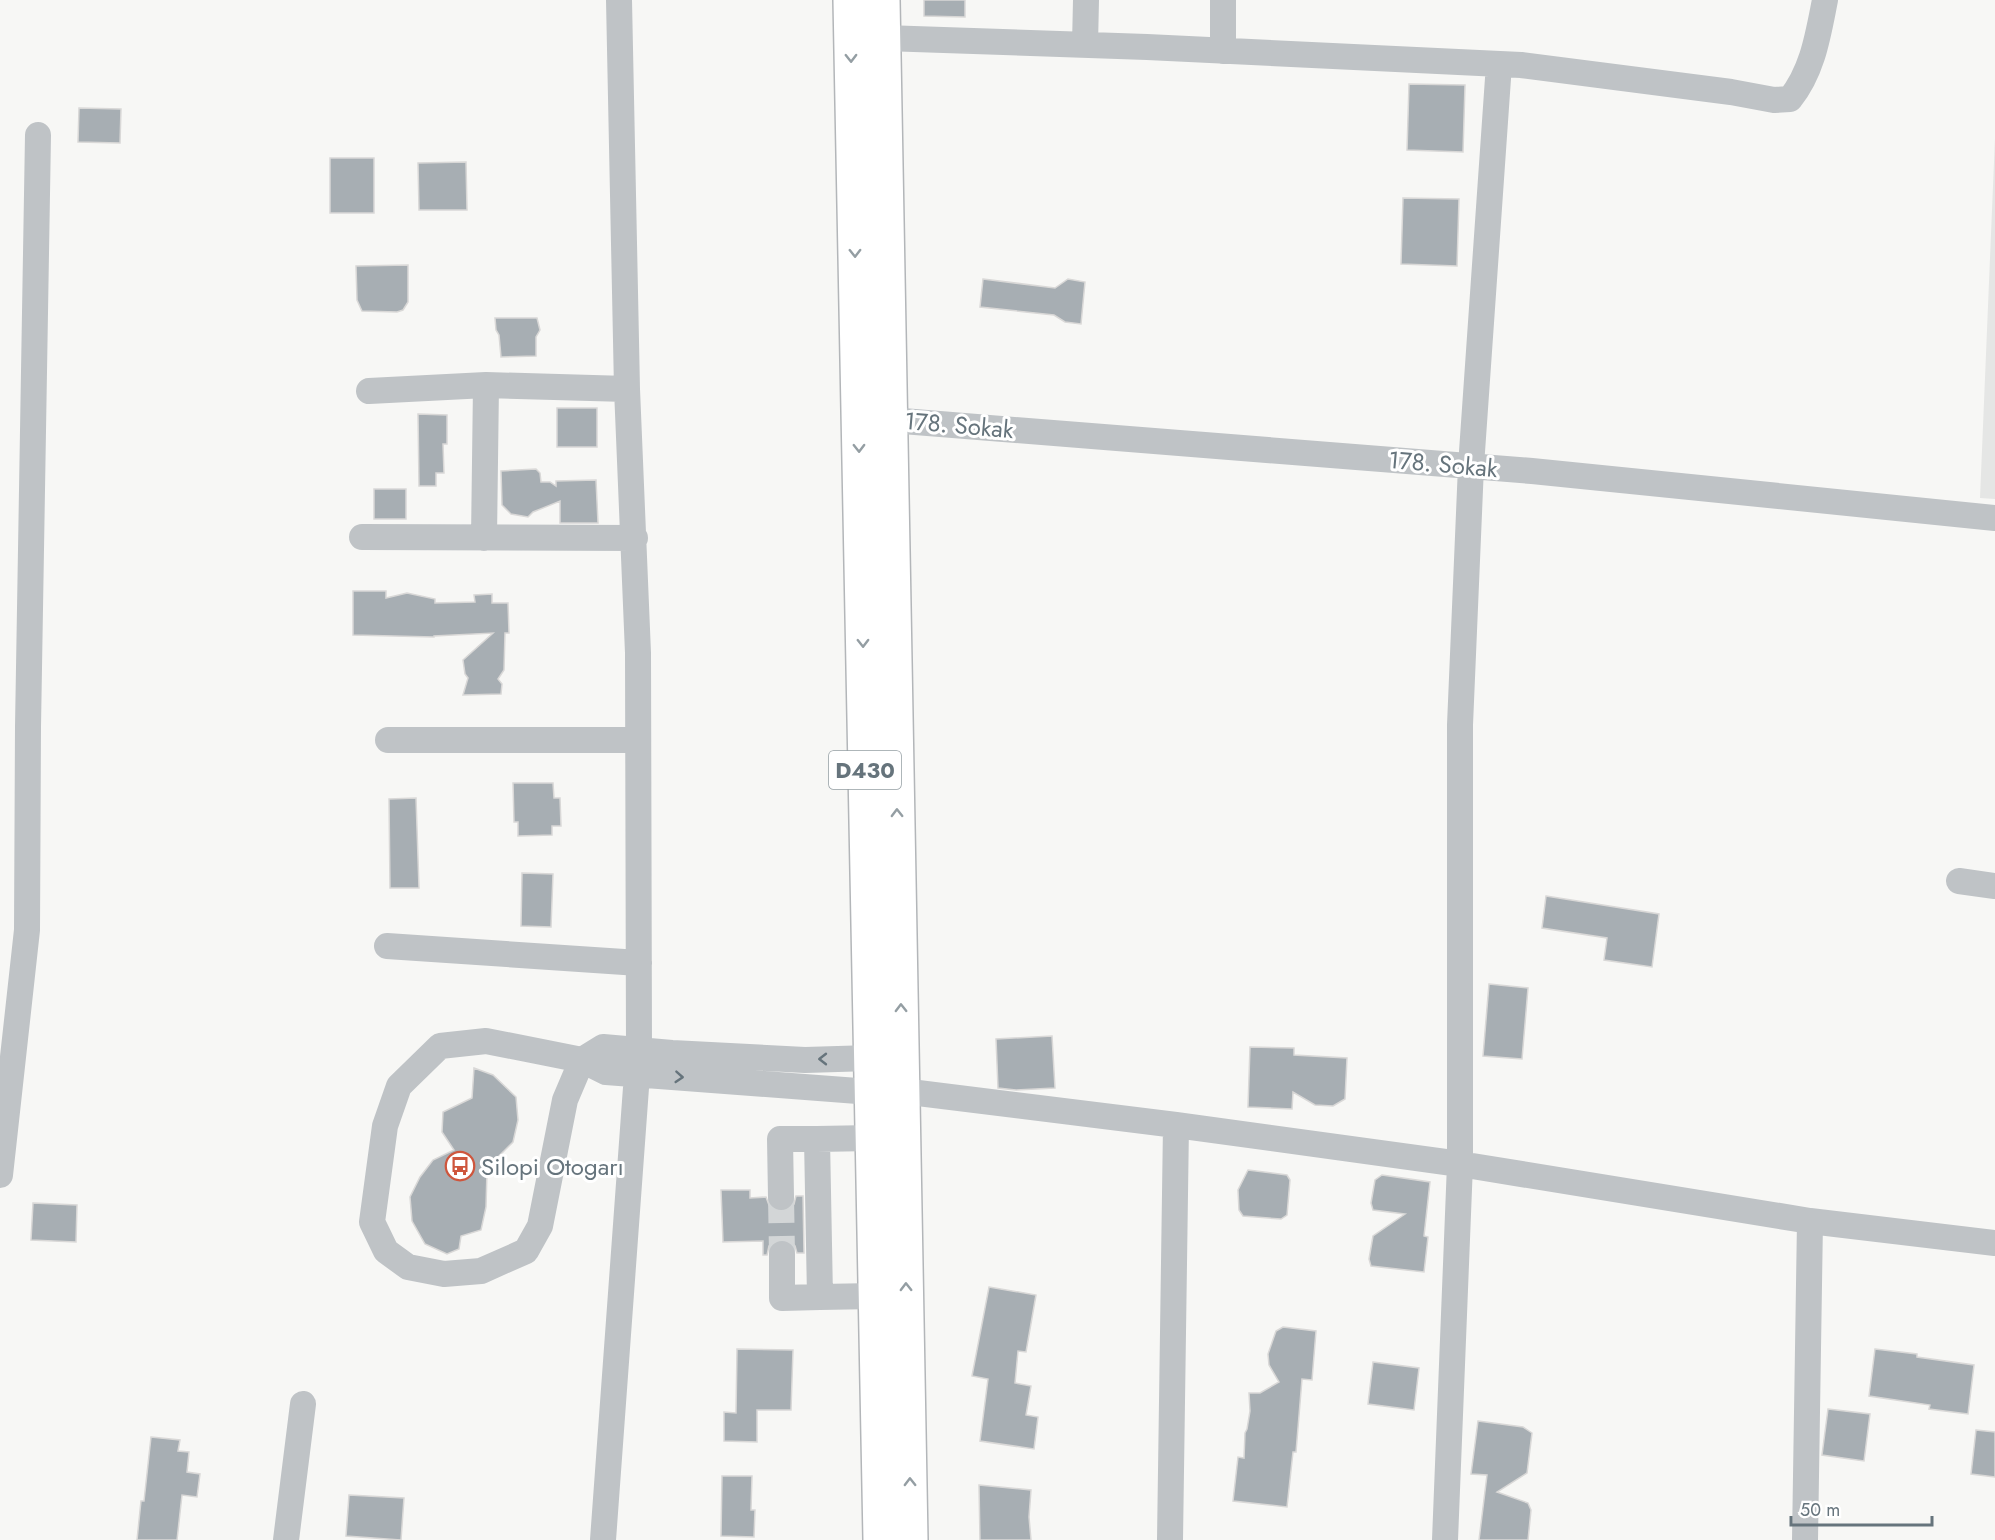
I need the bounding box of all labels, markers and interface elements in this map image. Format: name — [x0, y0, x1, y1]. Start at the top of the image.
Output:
one-way arrow — [845, 54, 858, 63]
one-way arrow — [849, 249, 861, 258]
street label: 178. Sokak — [903, 403, 1015, 447]
street label: 178. Sokak — [1387, 442, 1499, 486]
one-way arrow — [853, 444, 865, 453]
one-way arrow — [857, 639, 869, 648]
road number: D430 — [829, 751, 901, 789]
one-way arrow — [891, 808, 904, 817]
one-way arrow — [895, 1003, 907, 1012]
one-way arrow — [819, 1053, 828, 1065]
one-way arrow — [675, 1070, 684, 1083]
place label: Silopi Otogarı — [481, 1149, 624, 1184]
bus stop icon: Silopi Otogarı — [444, 1150, 476, 1182]
one-way arrow — [900, 1282, 912, 1291]
one-way arrow — [903, 1477, 916, 1486]
scale bar — [1791, 1489, 1932, 1527]
text: 50 m — [1800, 1497, 1840, 1523]

